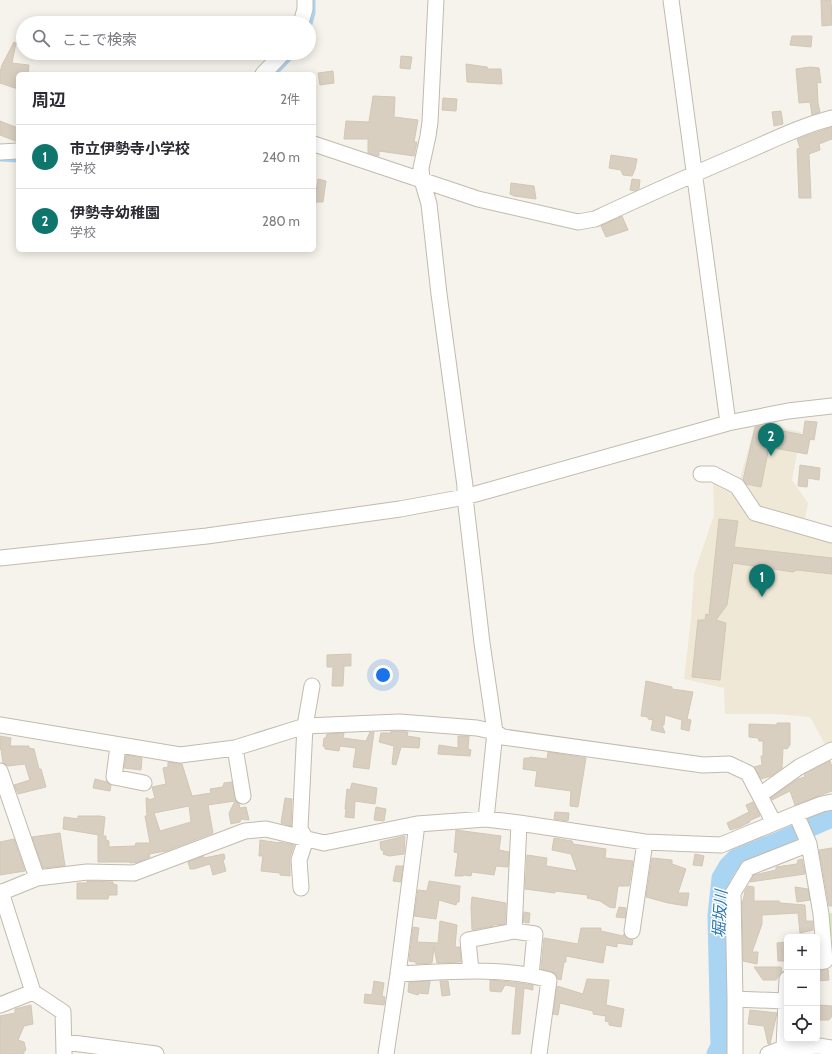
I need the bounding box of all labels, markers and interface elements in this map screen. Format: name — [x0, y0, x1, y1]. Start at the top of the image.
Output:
search box — [16, 16, 316, 60]
icon: search — [30, 27, 52, 49]
text: ここで検索 — [62, 31, 137, 49]
text: 周辺 — [32, 90, 66, 110]
text: 2件 — [280, 91, 300, 107]
text: 市立伊勢寺小学校 — [70, 140, 190, 158]
text: 1 — [43, 149, 47, 165]
text: 240 m — [262, 149, 300, 165]
text: 学校 — [70, 160, 96, 176]
text: 伊勢寺幼稚園 — [70, 204, 160, 222]
text: 2 — [42, 213, 48, 229]
text: 280 m — [262, 213, 300, 229]
text: 学校 — [70, 224, 96, 240]
pin: 2 — [758, 423, 784, 456]
pin: 1 — [749, 564, 775, 597]
your location — [373, 665, 393, 685]
water label: 堀坂川 — [709, 888, 731, 938]
map controls — [784, 934, 820, 1042]
button: + — [784, 934, 820, 970]
button: − — [784, 970, 820, 1006]
button: locate — [784, 1006, 820, 1042]

